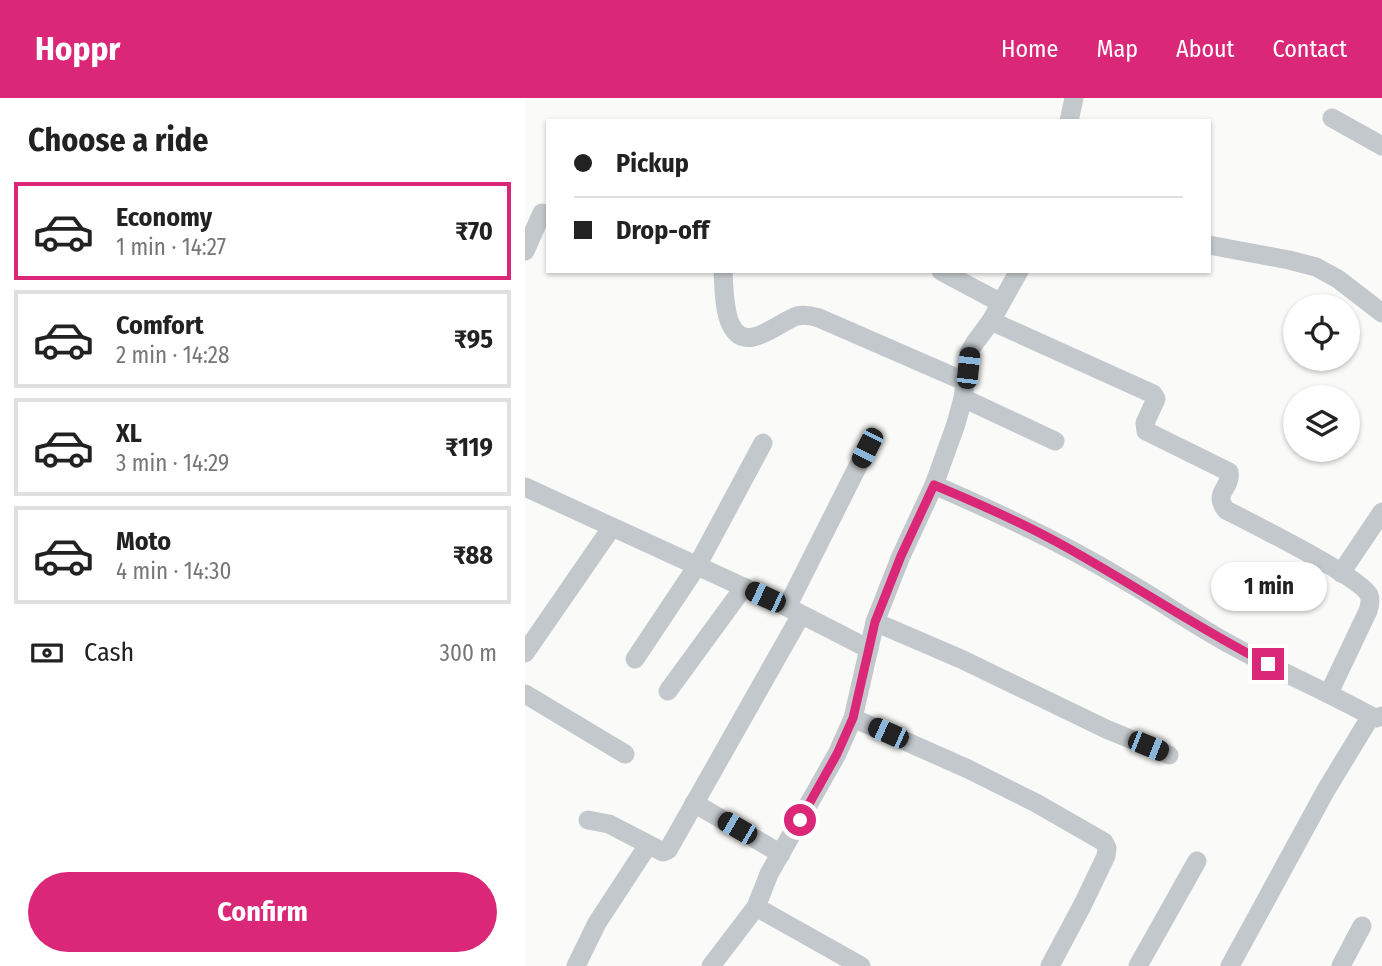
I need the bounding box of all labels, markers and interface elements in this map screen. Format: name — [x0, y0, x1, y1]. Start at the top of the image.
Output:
text: Hoppr — [35, 29, 120, 69]
text: Home — [1001, 35, 1058, 63]
text: Map — [1096, 35, 1138, 63]
text: About — [1176, 35, 1234, 63]
text: Contact — [1272, 35, 1347, 63]
text: Choose a ride — [28, 121, 209, 159]
text: Pickup — [616, 148, 689, 179]
icon: car — [32, 200, 95, 263]
text: Economy — [116, 202, 212, 233]
text: Drop-off — [616, 215, 709, 246]
text: ₹70 — [455, 216, 493, 247]
text: 1 min · 14:27 — [116, 233, 226, 261]
map controls — [1283, 294, 1360, 462]
button: locate — [1283, 294, 1360, 371]
icon: car — [32, 308, 95, 371]
text: Comfort — [116, 310, 204, 341]
text: ₹95 — [454, 324, 493, 355]
text: 2 min · 14:28 — [116, 341, 229, 369]
car — [956, 346, 981, 390]
button: layers — [1283, 385, 1360, 462]
icon: car — [32, 416, 95, 479]
text: XL — [116, 418, 142, 449]
car — [849, 425, 886, 471]
text: ₹119 — [445, 432, 493, 463]
text: 3 min · 14:29 — [116, 449, 229, 477]
icon: car — [32, 524, 95, 587]
text: Moto — [116, 526, 171, 557]
text: ₹88 — [453, 540, 493, 571]
text: 4 min · 14:30 — [116, 557, 231, 585]
callout: 1 min — [1210, 562, 1326, 612]
text: 1 min — [1244, 572, 1294, 600]
car — [742, 579, 789, 615]
icon: cash — [28, 634, 66, 672]
text: Cash — [84, 637, 134, 668]
text: 300 m — [440, 639, 497, 667]
route end — [1252, 648, 1284, 680]
car — [865, 715, 912, 751]
car — [1125, 728, 1172, 764]
route start — [784, 804, 816, 836]
car — [714, 808, 761, 848]
button: Confirm — [28, 872, 497, 952]

